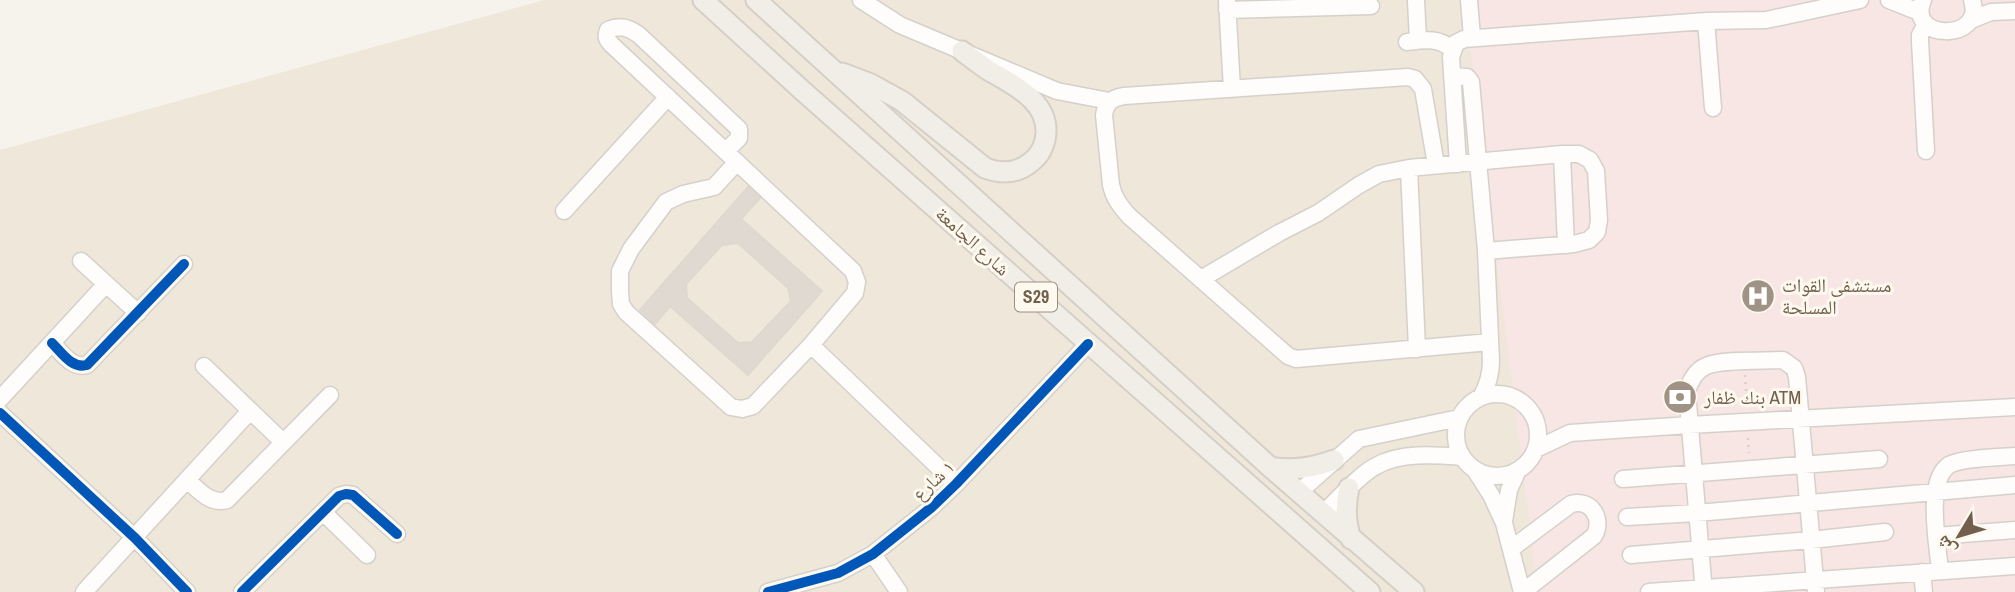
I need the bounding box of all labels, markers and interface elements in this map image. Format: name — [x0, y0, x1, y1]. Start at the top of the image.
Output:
street label: شارع الجامعة — [930, 201, 1016, 281]
place label: مستشفى القوات المسلحة — [1782, 272, 1891, 320]
hospital icon: مستشفى القوات المسلحة — [1739, 277, 1777, 315]
road number: S29 — [1015, 282, 1057, 312]
bank icon: بنك ظفار ATM — [1661, 378, 1699, 416]
place label: بنك ظفار ATM — [1703, 384, 1801, 410]
street label: ١ شارع — [906, 454, 960, 506]
north arrow — [1924, 501, 1994, 571]
text: ش — [1929, 531, 1962, 562]

